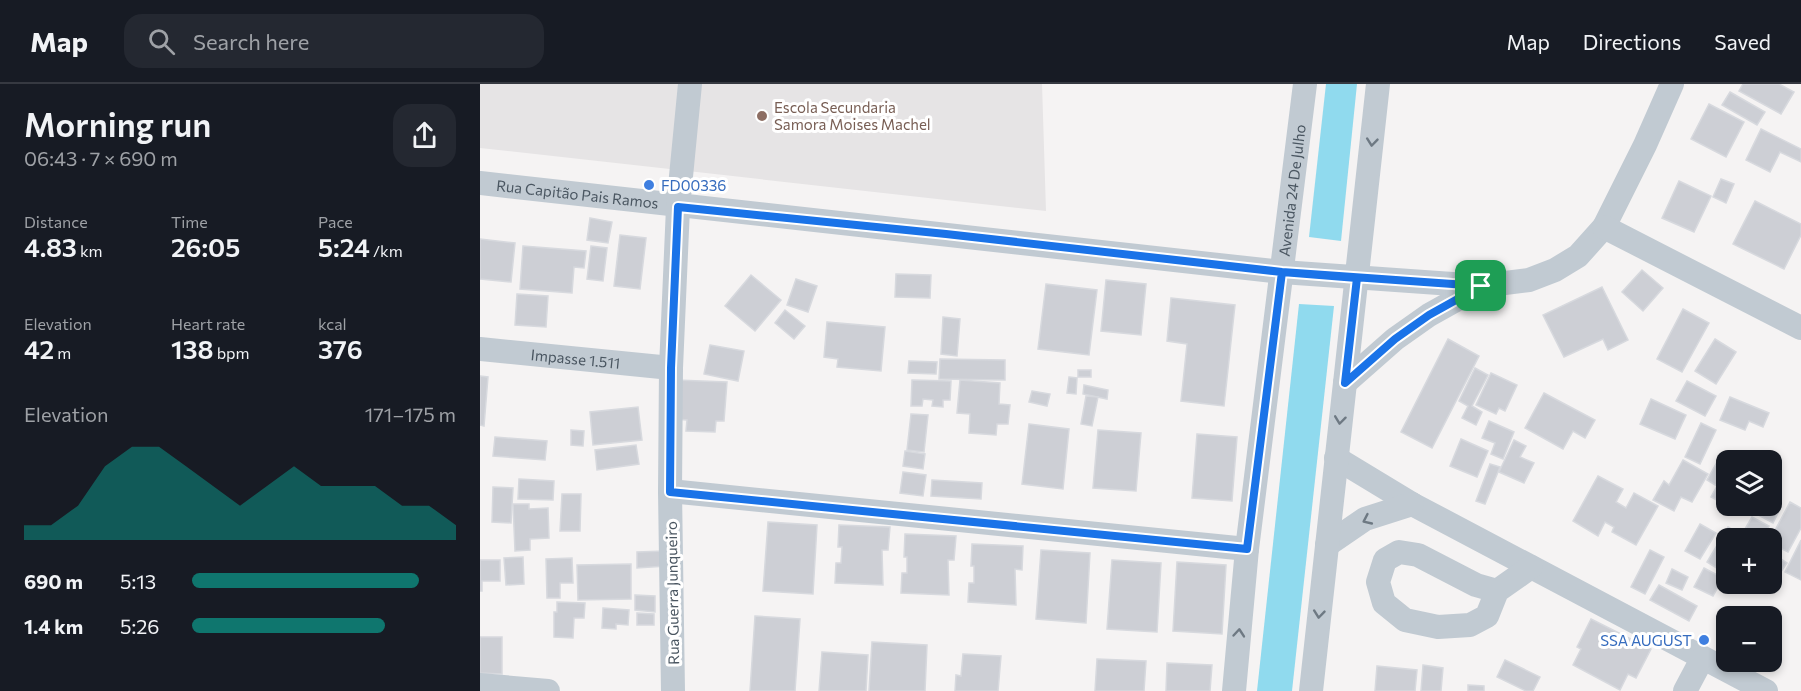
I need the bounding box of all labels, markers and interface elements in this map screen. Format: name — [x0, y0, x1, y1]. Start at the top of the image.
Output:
search box — [124, 14, 544, 68]
text: Map — [30, 24, 88, 58]
icon: search — [145, 25, 178, 58]
text: Search here — [193, 28, 309, 55]
text: Map — [1507, 29, 1550, 54]
text: Directions — [1583, 29, 1681, 54]
text: Saved — [1714, 29, 1771, 54]
place label: Escola Secundaria Samora Moises Machel — [774, 98, 931, 133]
text: Morning run — [24, 103, 211, 144]
button: share — [393, 104, 456, 167]
marker: Escola Secundaria Samora Moises Machel — [755, 109, 769, 123]
street label: Avenida 24 De Julho — [1275, 123, 1309, 257]
one-way arrow — [1366, 138, 1378, 147]
text: 06:43 · 7 × 690 m — [24, 146, 178, 170]
street label: Rua Capitão Pais Ramos — [495, 176, 660, 212]
place label: FD00336 — [661, 176, 726, 194]
marker: FD00336 — [642, 178, 656, 192]
text: Distance — [24, 212, 88, 231]
text: Time — [171, 212, 208, 231]
text: Pace — [318, 212, 353, 231]
text: 4.83 — [24, 231, 77, 262]
text: 26:05 — [171, 231, 240, 262]
text: 5:24 — [318, 231, 370, 262]
text: km — [77, 241, 103, 260]
text: /km — [370, 241, 403, 260]
pin — [1455, 260, 1506, 311]
icon: arrive — [1464, 269, 1497, 302]
text: Elevation — [24, 314, 92, 333]
text: Heart rate — [171, 314, 245, 333]
text: kcal — [318, 314, 347, 333]
text: 42 — [24, 333, 54, 364]
text: 138 — [171, 333, 214, 364]
text: 376 — [318, 333, 363, 364]
text: m — [54, 343, 71, 362]
text: bpm — [214, 343, 250, 362]
street label: Impasse 1.511 — [530, 345, 621, 372]
text: Elevation — [24, 402, 109, 426]
text: 171–175 m — [365, 402, 456, 426]
one-way arrow — [1335, 415, 1347, 424]
map controls — [1716, 450, 1782, 672]
button: layers — [1716, 450, 1782, 516]
one-way arrow — [1362, 513, 1373, 525]
street label: Rua Guerra Junqueiro — [662, 521, 682, 665]
button: + — [1716, 528, 1782, 594]
text: 690 m — [24, 569, 83, 593]
text: 5:13 — [120, 569, 156, 593]
button: − — [1716, 606, 1782, 672]
one-way arrow — [1314, 609, 1326, 618]
text: 1.4 km — [24, 614, 83, 638]
text: 5:26 — [120, 614, 159, 638]
one-way arrow — [1232, 628, 1245, 637]
place label: SSA AUGUST — [1600, 631, 1692, 649]
marker: SSA AUGUST — [1697, 633, 1711, 647]

